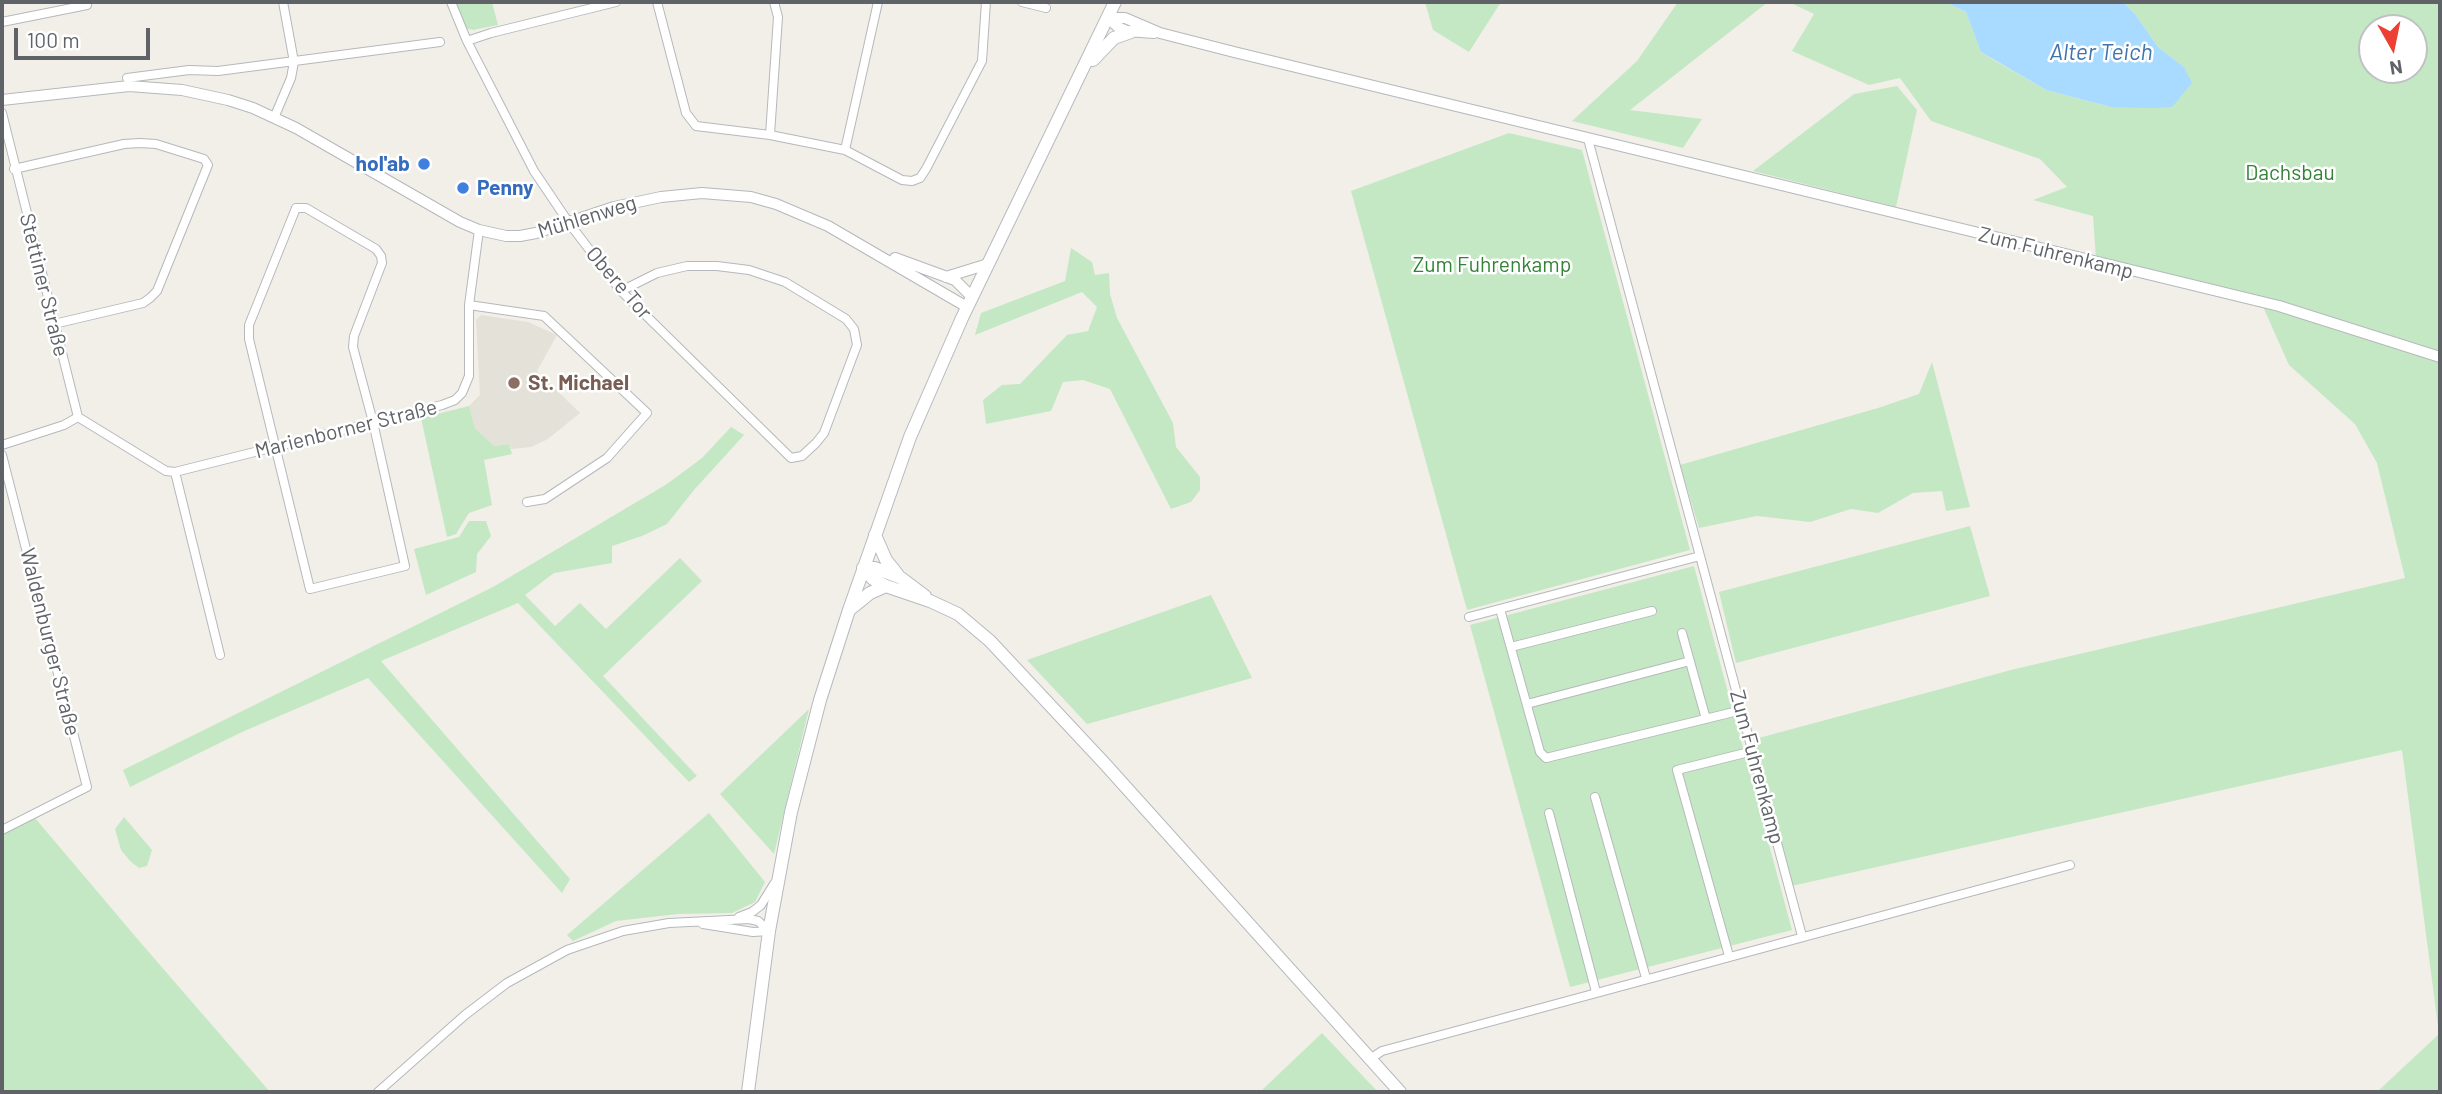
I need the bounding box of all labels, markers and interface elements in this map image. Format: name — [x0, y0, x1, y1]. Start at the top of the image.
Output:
scale bar — [18, 14, 154, 58]
north arrow — [2358, 14, 2428, 84]
text: 100 m — [27, 27, 80, 52]
water label: Alter Teich — [2049, 38, 2153, 66]
text: N — [2388, 56, 2404, 81]
place label: hol'ab — [356, 151, 410, 177]
marker: hol'ab — [416, 156, 432, 172]
park label: Dachsbau — [2245, 160, 2335, 186]
place label: Penny — [477, 175, 533, 201]
marker: Penny — [455, 180, 471, 196]
street label: Mühlenweg — [535, 190, 639, 244]
street label: Stettiner Straße — [14, 211, 74, 359]
street label: Zum Fuhrenkamp — [1976, 222, 2136, 284]
street label: Obere Tor — [581, 241, 657, 325]
park label: Zum Fuhrenkamp — [1413, 252, 1571, 278]
place label: St. Michael — [528, 370, 629, 396]
marker: St. Michael — [506, 375, 522, 391]
street label: Marienborner Straße — [252, 394, 440, 464]
street label: Waldenburger Straße — [14, 546, 86, 738]
street label: Zum Fuhrenkamp — [1724, 687, 1790, 847]

